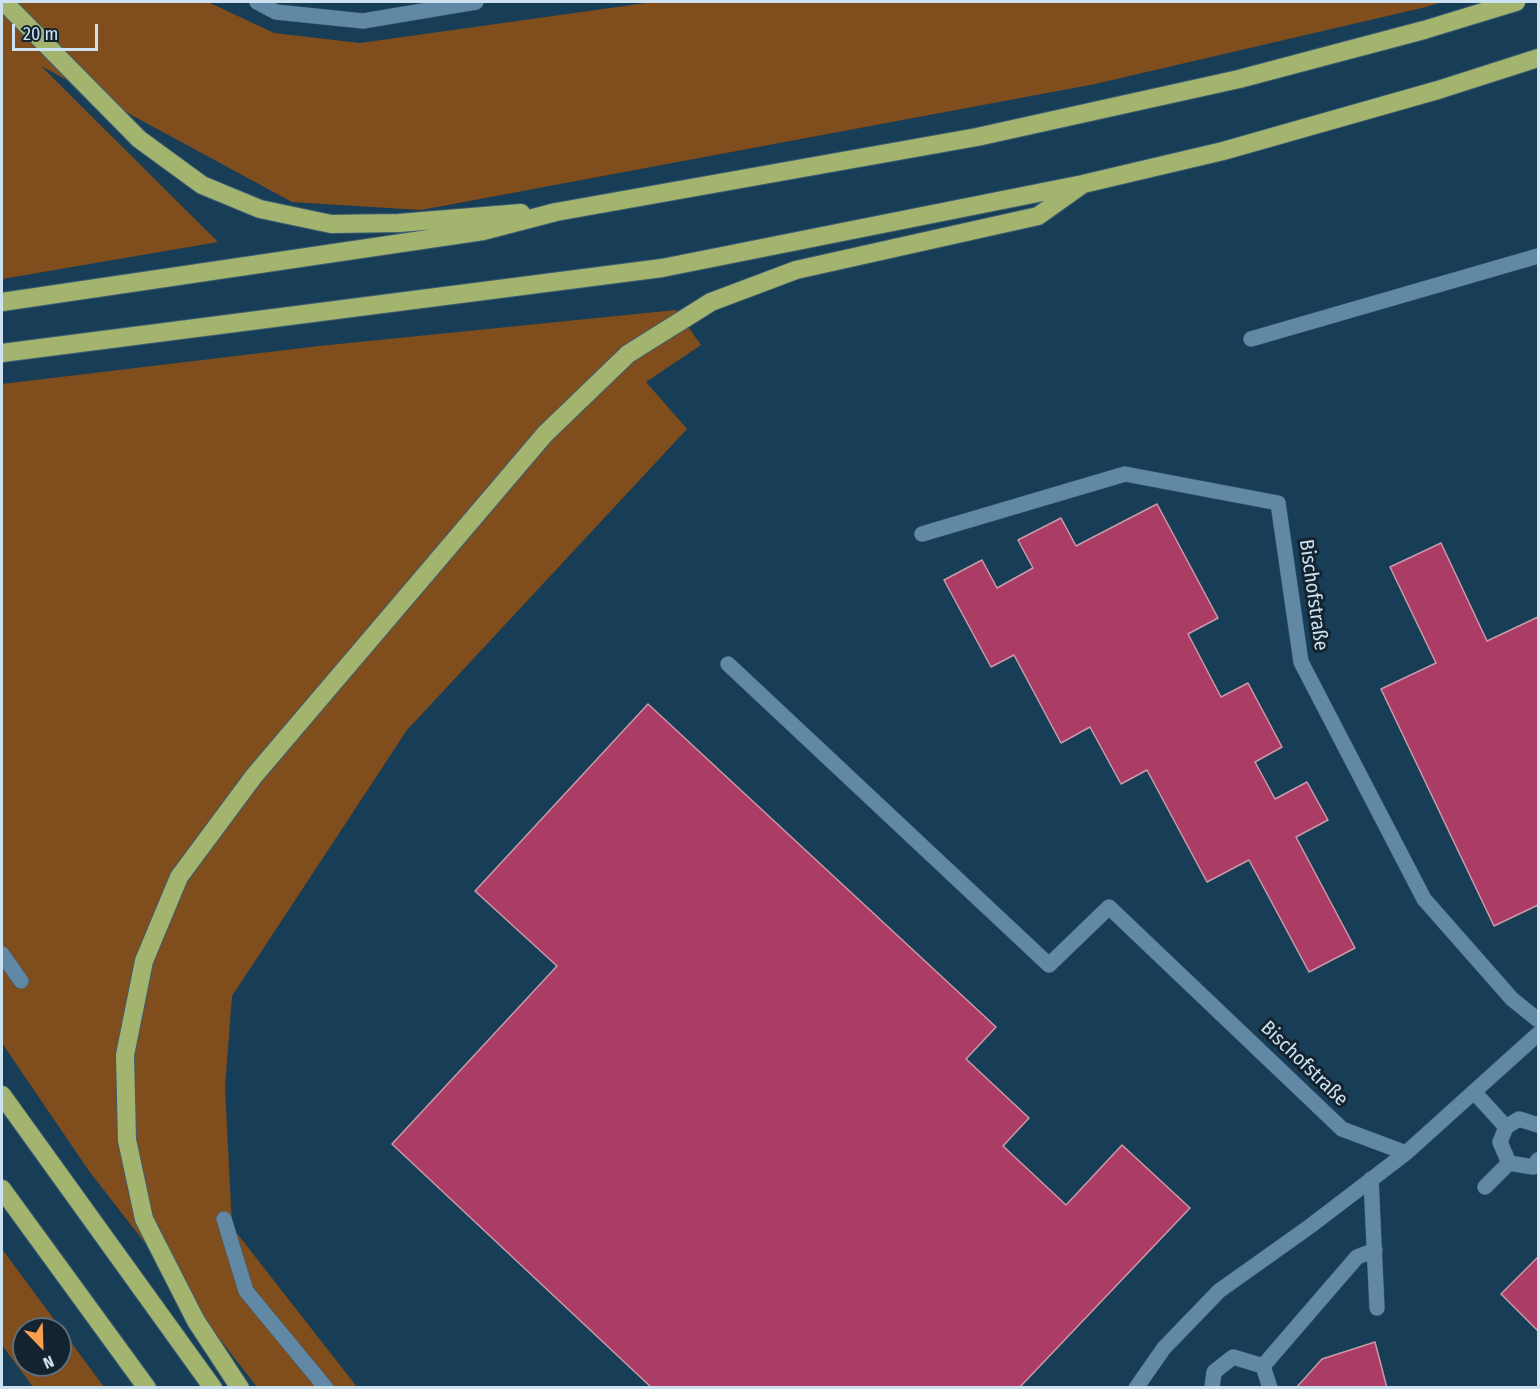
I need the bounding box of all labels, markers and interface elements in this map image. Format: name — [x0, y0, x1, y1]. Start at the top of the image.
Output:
scale bar — [15, 12, 100, 50]
text: 20 m — [23, 23, 58, 45]
street label: Bischofstraße — [1293, 538, 1333, 652]
street label: Bischofstraße — [1255, 1016, 1353, 1112]
north arrow — [12, 1317, 72, 1377]
text: N — [40, 1352, 57, 1373]

